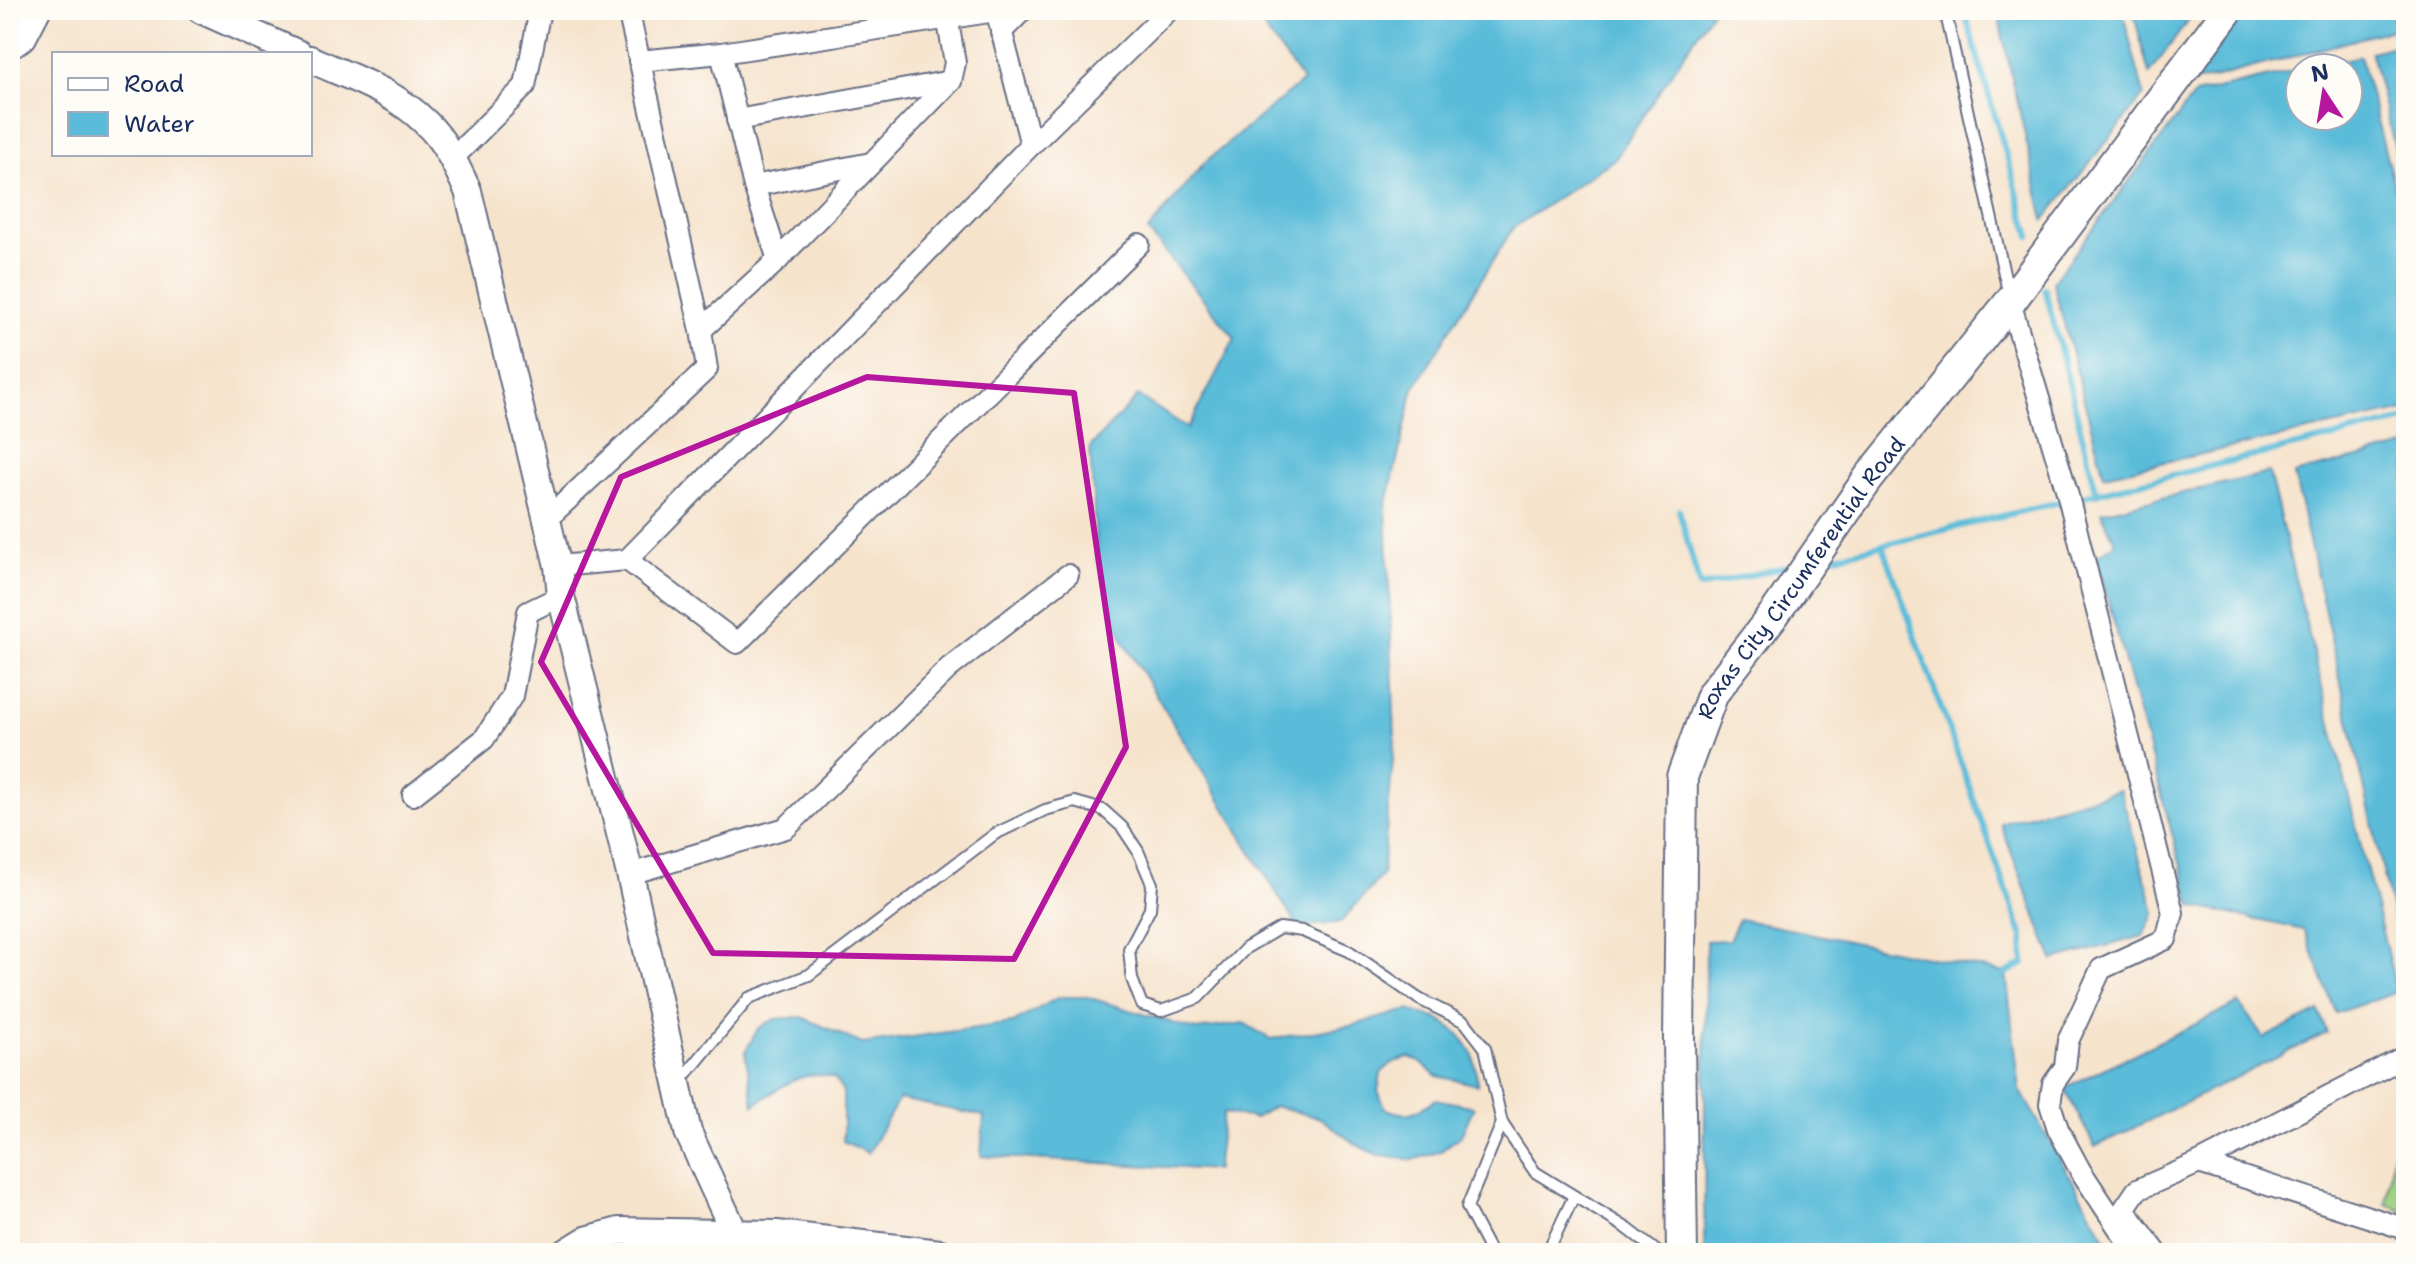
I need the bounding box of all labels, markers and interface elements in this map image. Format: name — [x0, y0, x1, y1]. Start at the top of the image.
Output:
legend — [52, 52, 312, 156]
north arrow — [2284, 52, 2364, 132]
text: N — [2308, 57, 2331, 89]
text: Road — [124, 68, 184, 100]
text: Water — [124, 108, 195, 140]
street label: Roxas City Circumferential Road — [1690, 430, 1911, 723]

